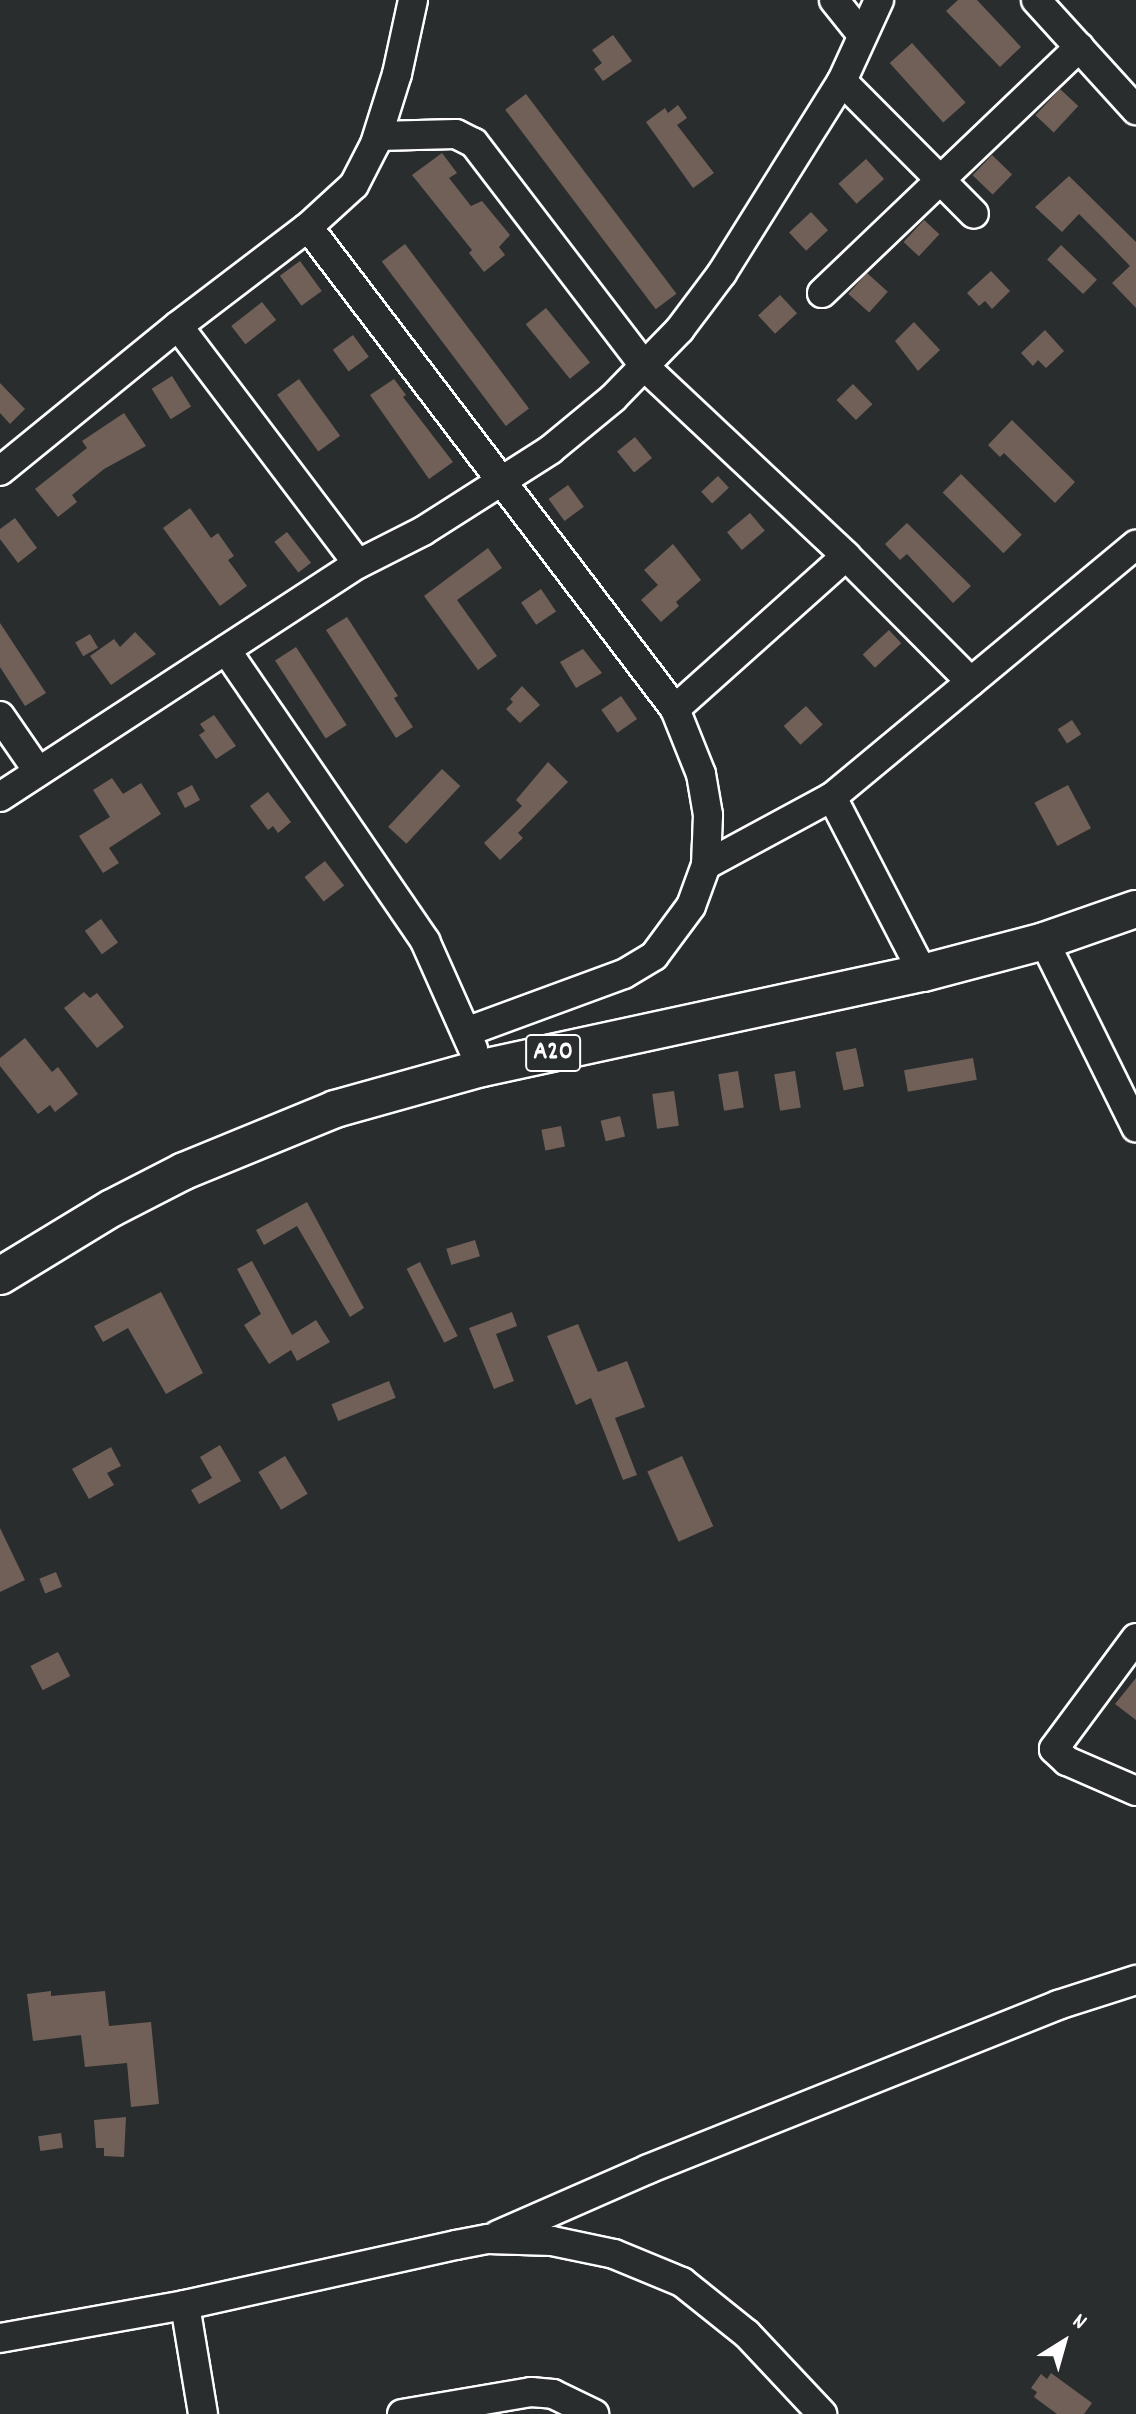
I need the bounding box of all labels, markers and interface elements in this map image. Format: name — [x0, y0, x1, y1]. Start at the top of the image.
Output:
road number: A20 — [525, 1031, 581, 1075]
north arrow — [1024, 2302, 1104, 2382]
text: N — [1065, 2307, 1092, 2338]

